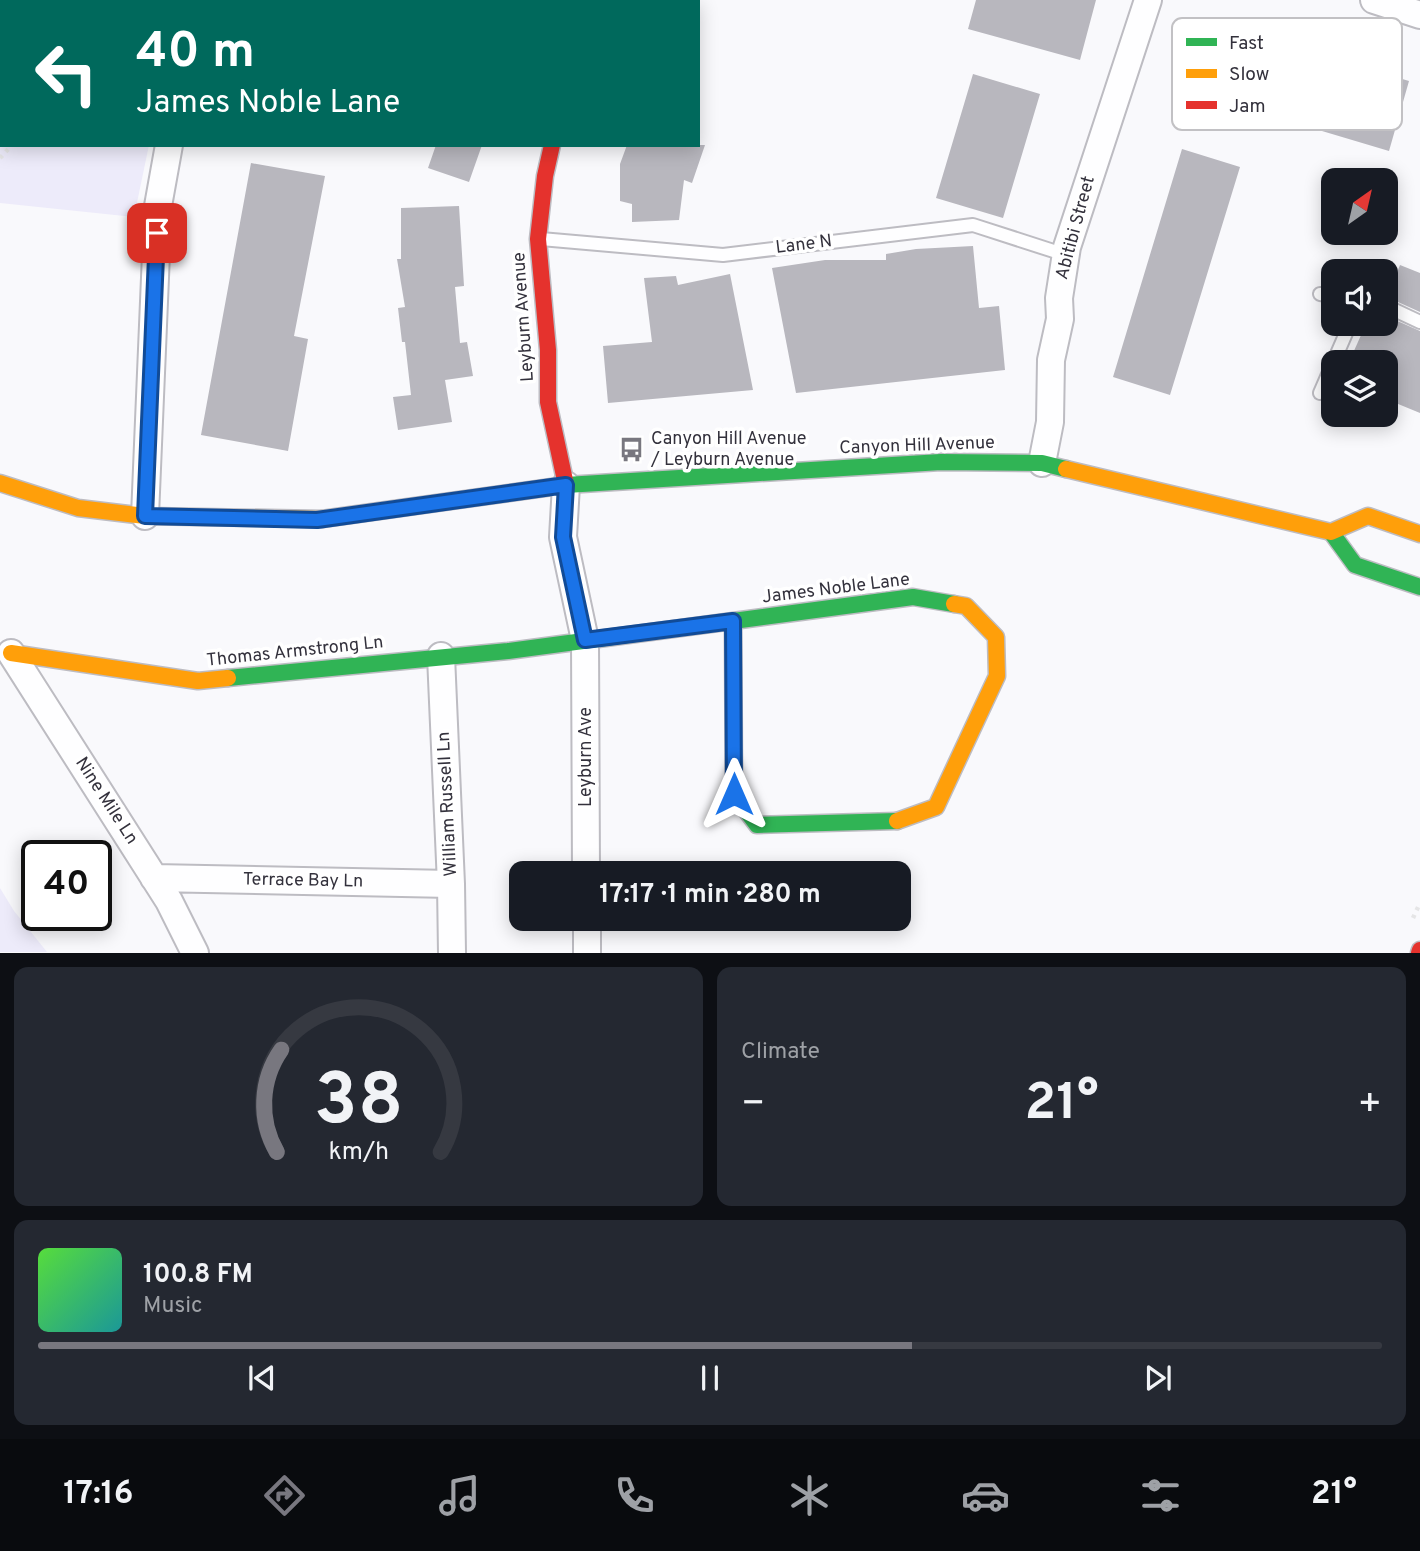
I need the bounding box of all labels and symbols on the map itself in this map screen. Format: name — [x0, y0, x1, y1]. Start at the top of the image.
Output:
legend — [1172, 18, 1402, 130]
text: Fast — [1229, 32, 1264, 56]
text: Slow — [1229, 63, 1269, 87]
text: Jam — [1229, 95, 1266, 119]
north arrow — [1321, 168, 1398, 245]
street label: Abitibi Street — [1051, 174, 1101, 282]
pin — [127, 203, 187, 263]
street label: Lane N — [774, 230, 834, 260]
street label: Leyburn Avenue — [508, 251, 540, 383]
place label: Canyon Hill Avenue / Leyburn Avenue — [650, 428, 807, 472]
street label: Canyon Hill Avenue — [839, 432, 995, 460]
bus stop icon: Canyon Hill Avenue / Leyburn Avenue — [617, 435, 645, 463]
street label: James Noble Lane — [761, 569, 911, 609]
street label: Thomas Armstrong Ln — [205, 631, 385, 673]
street label: Leyburn Ave — [575, 707, 598, 807]
street label: William Russell Ln — [433, 731, 463, 877]
street label: Nine Mile Ln — [69, 753, 143, 849]
position arrow — [697, 757, 771, 831]
speed limit sign: 40 — [21, 840, 112, 931]
street label: Terrace Bay Ln — [243, 868, 363, 894]

